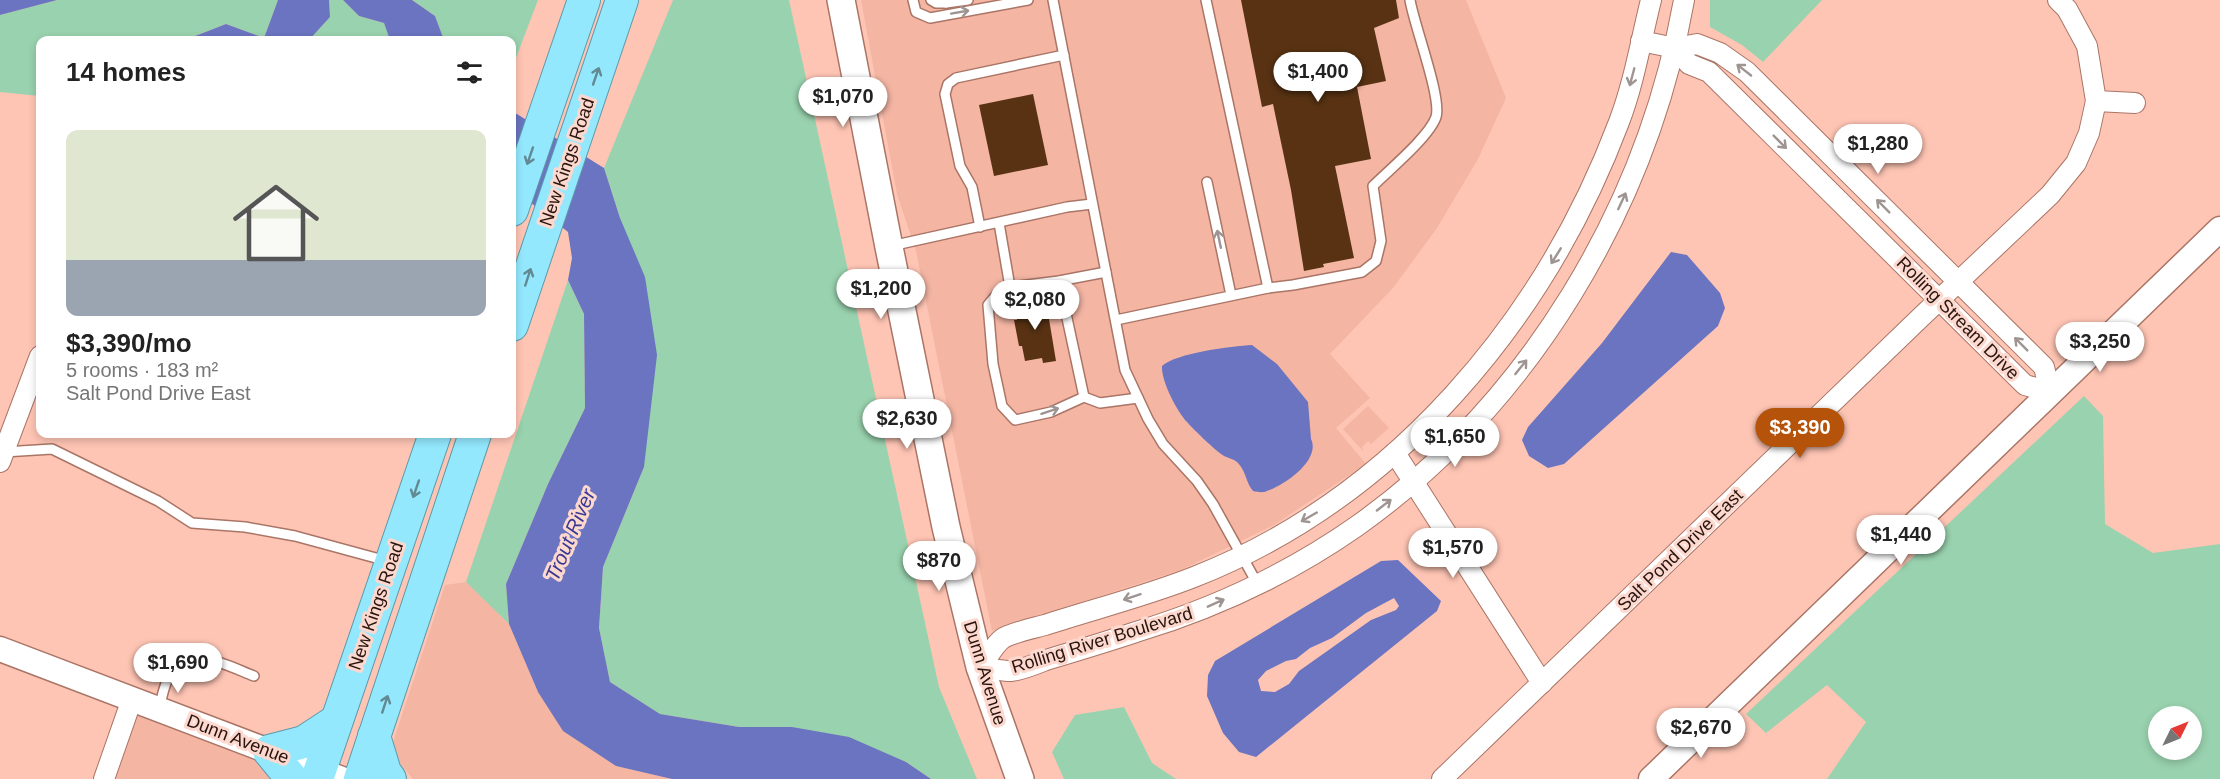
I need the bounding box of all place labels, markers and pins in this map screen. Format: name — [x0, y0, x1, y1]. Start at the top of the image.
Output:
pin: $1,400 — [1269, 52, 1367, 103]
pin: $1,070 — [794, 77, 892, 128]
pin: $1,280 — [1829, 124, 1927, 175]
pin: $1,200 — [832, 269, 930, 320]
pin: $2,080 — [986, 280, 1084, 331]
pin: $3,250 — [2051, 322, 2149, 373]
pin: $2,630 — [858, 399, 956, 450]
pin: $3,390 — [1751, 408, 1849, 459]
pin: $1,650 — [1406, 417, 1504, 468]
pin: $1,440 — [1852, 515, 1950, 566]
pin: $1,570 — [1404, 528, 1502, 579]
pin: $870 — [903, 541, 975, 592]
pin: $1,690 — [129, 643, 227, 694]
pin: $2,670 — [1652, 708, 1750, 759]

